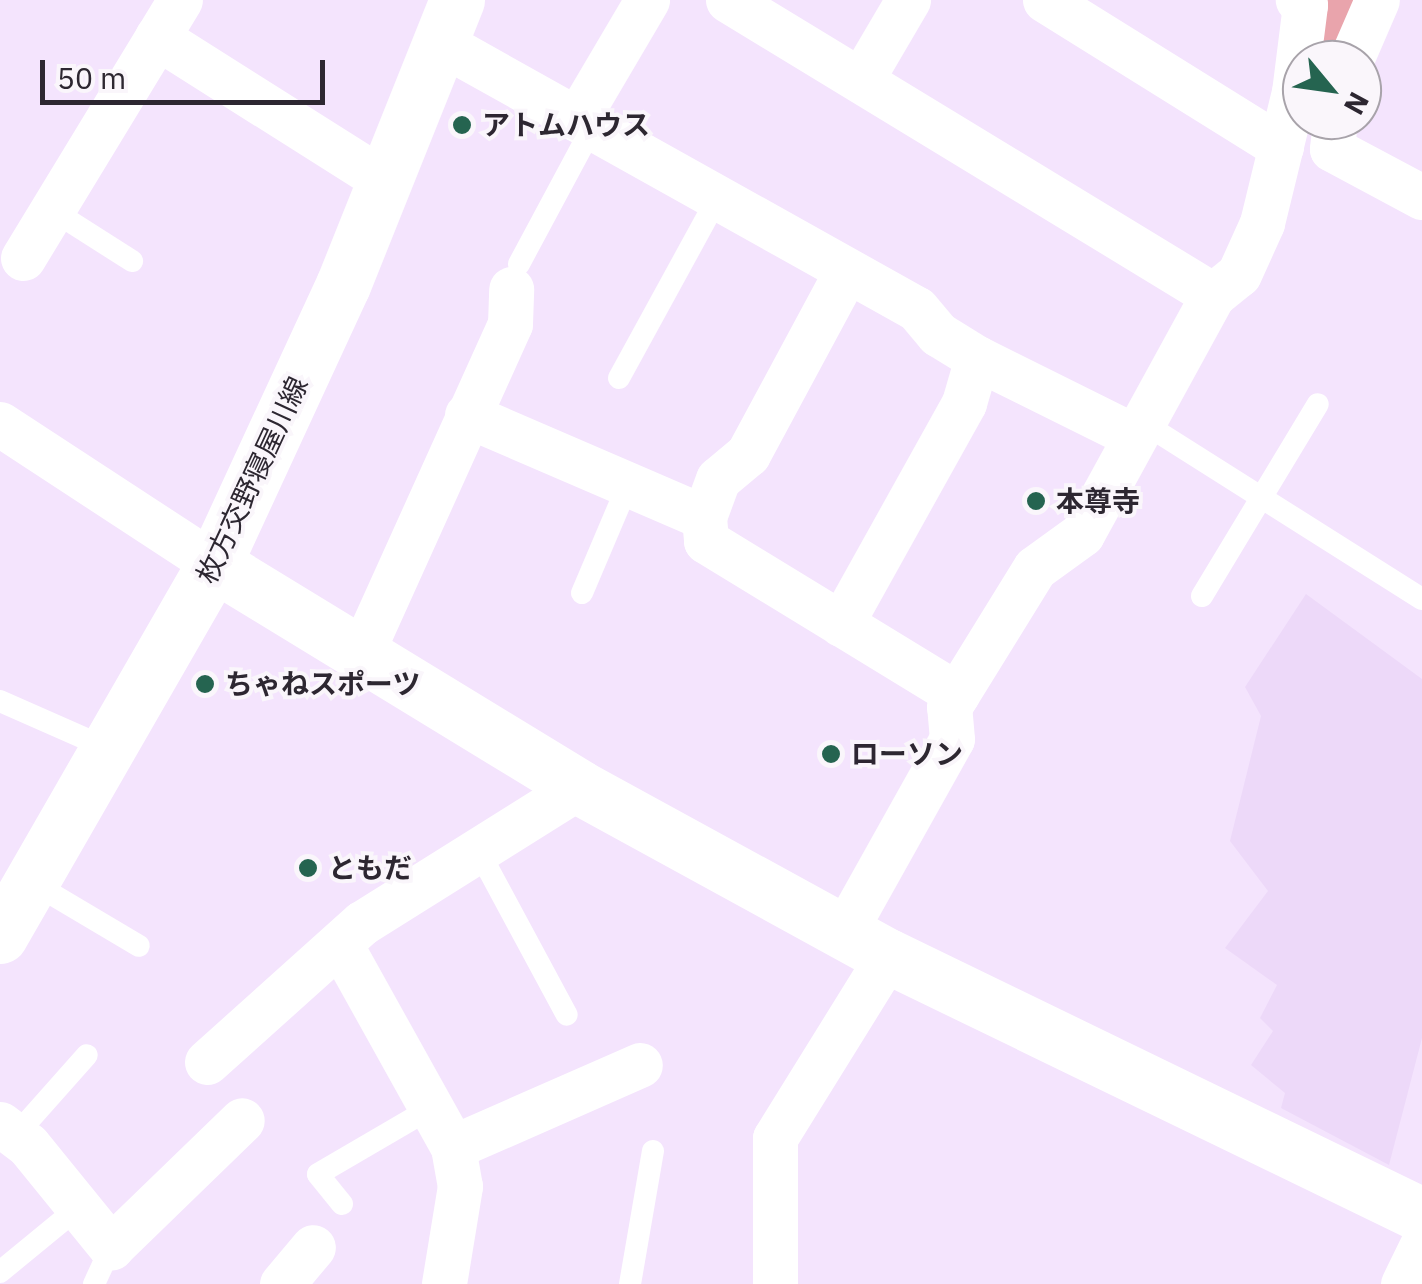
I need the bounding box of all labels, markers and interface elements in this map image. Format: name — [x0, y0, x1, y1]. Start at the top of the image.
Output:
scale bar — [45, 40, 330, 102]
north arrow — [1282, 40, 1382, 140]
text: 50 m — [57, 58, 126, 97]
text: N — [1336, 86, 1378, 122]
place label: アトムハウス — [482, 108, 650, 142]
marker: アトムハウス — [451, 114, 473, 136]
street label: 枚方交野寝屋川線 — [189, 371, 315, 589]
place label: 本尊寺 — [1056, 484, 1140, 518]
marker: 本尊寺 — [1025, 490, 1047, 512]
place label: ちゃねスポーツ — [225, 667, 421, 701]
marker: ちゃねスポーツ — [194, 673, 216, 695]
place label: ローソン — [851, 737, 963, 771]
marker: ローソン — [820, 743, 842, 765]
place label: ともだ — [328, 851, 412, 885]
marker: ともだ — [297, 857, 319, 879]

